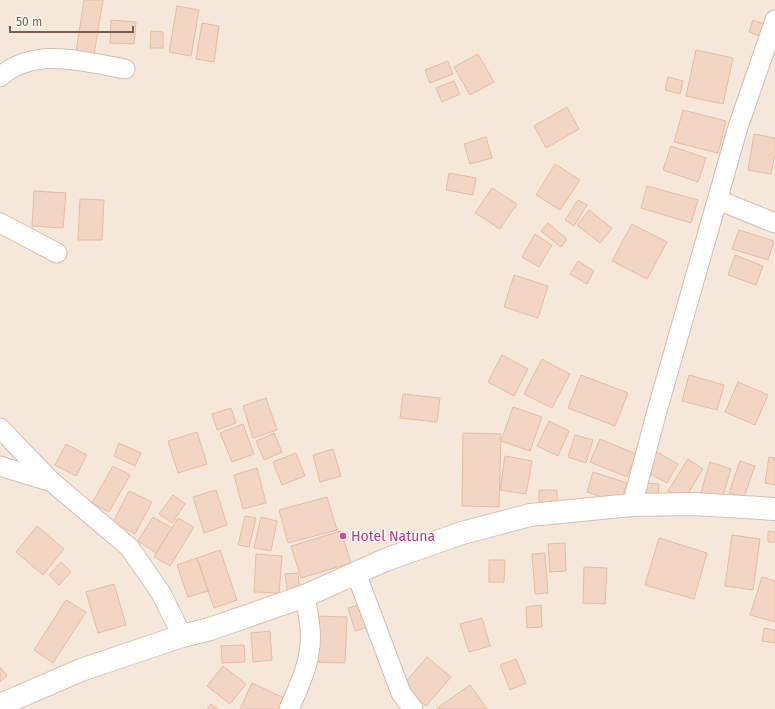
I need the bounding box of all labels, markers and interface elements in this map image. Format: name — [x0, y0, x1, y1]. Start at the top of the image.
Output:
scale bar — [10, 8, 133, 34]
text: 50 m — [16, 15, 42, 29]
place label: Hotel Natuna — [351, 528, 435, 545]
marker: Hotel Natuna — [338, 531, 348, 541]

